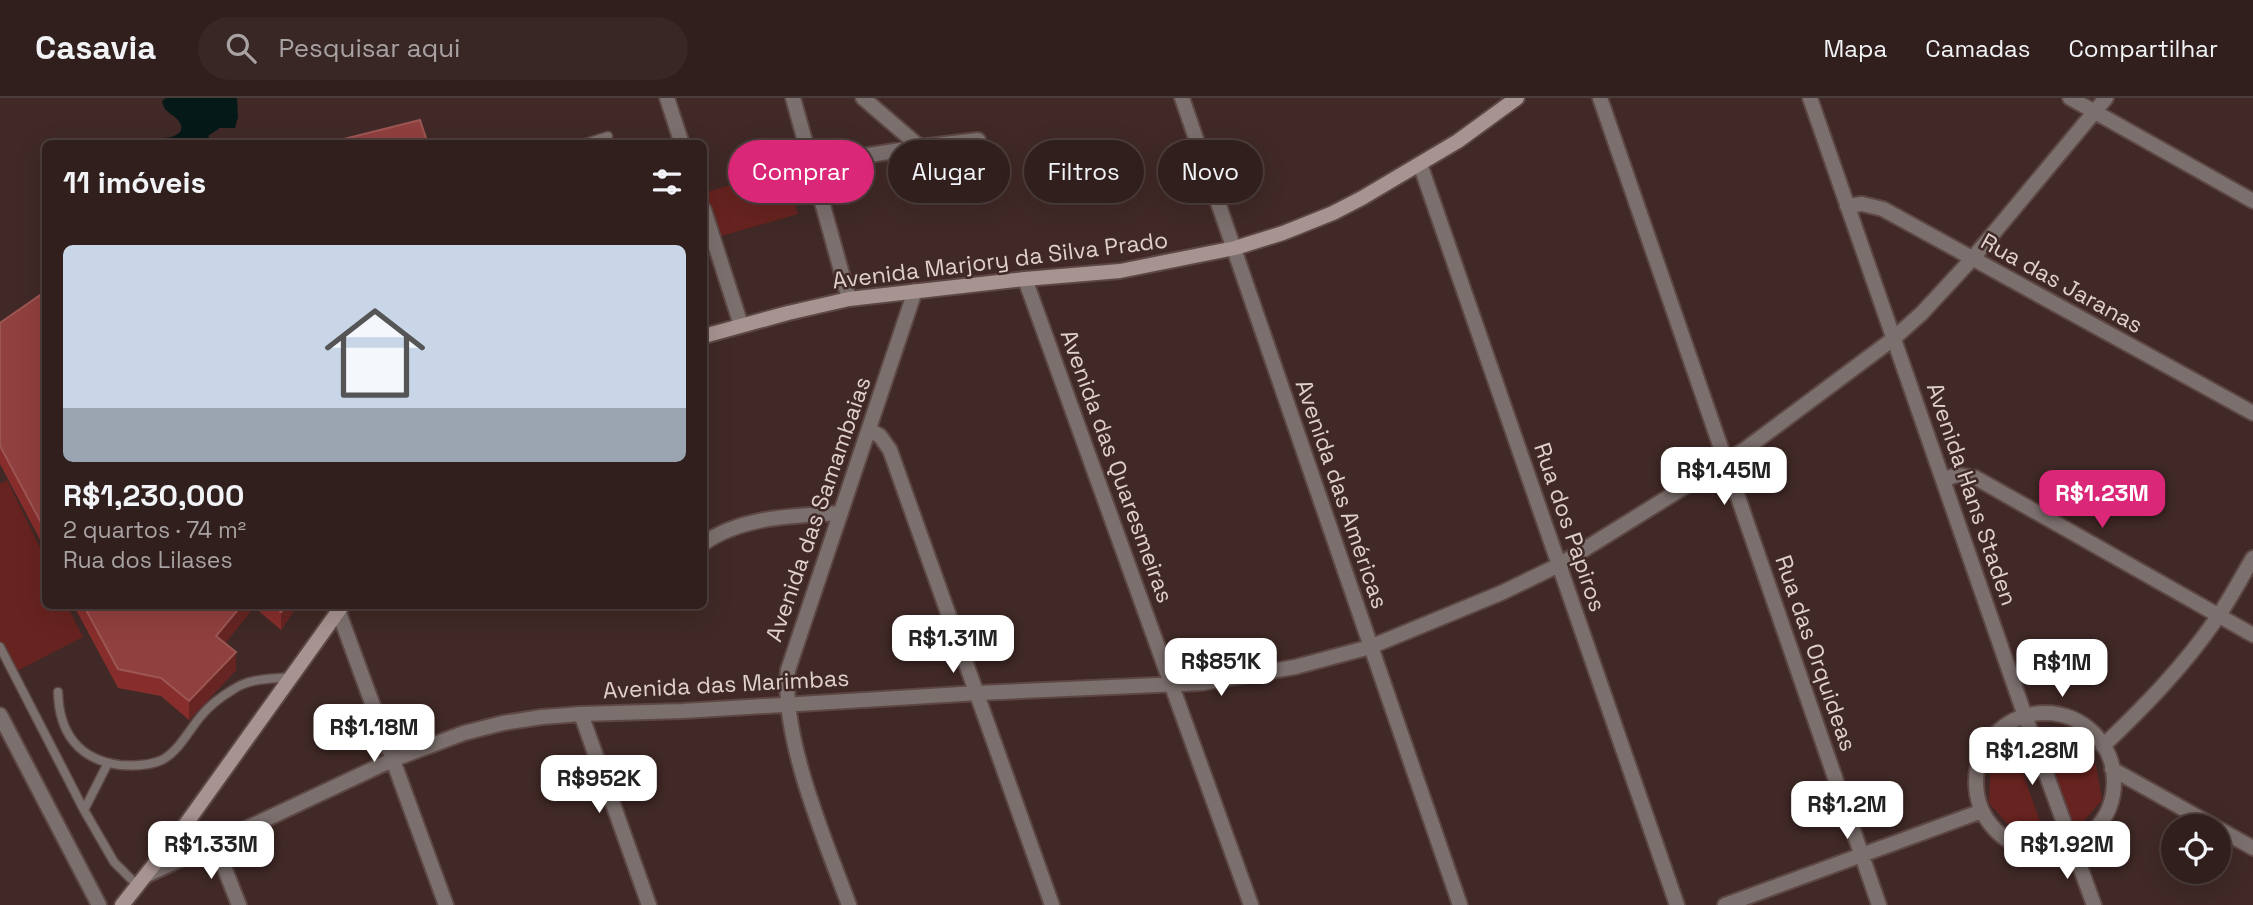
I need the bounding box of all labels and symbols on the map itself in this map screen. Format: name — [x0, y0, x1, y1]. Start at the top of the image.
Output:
street label: Avenida Marjory da Silva Prado — [830, 225, 1170, 295]
street label: Rua das Jaranas — [1976, 226, 2148, 340]
street label: Avenida das Quaresmeiras — [1054, 325, 1180, 607]
street label: Avenida das Samambaias — [759, 373, 877, 645]
street label: Avenida das Américas — [1289, 376, 1395, 612]
street label: Avenida Hans Staden — [1920, 379, 2024, 609]
street label: Rua dos Papiros — [1527, 439, 1613, 615]
pin: R$1.45M — [1659, 448, 1789, 507]
pin: R$1.23M — [2037, 470, 2167, 530]
street label: Rua das Orquideas — [1768, 551, 1864, 755]
pin: R$1.31M — [888, 616, 1018, 675]
pin: R$851K — [1164, 638, 1278, 698]
pin: R$1M — [2021, 640, 2103, 699]
street label: Avenida das Marimbas — [602, 663, 850, 705]
pin: R$1.18M — [309, 704, 439, 764]
pin: R$1.28M — [1967, 728, 2097, 787]
pin: R$952K — [542, 756, 656, 815]
pin: R$1.2M — [1790, 782, 1904, 841]
pin: R$1.33M — [146, 822, 276, 881]
pin: R$1.92M — [2002, 822, 2132, 881]

